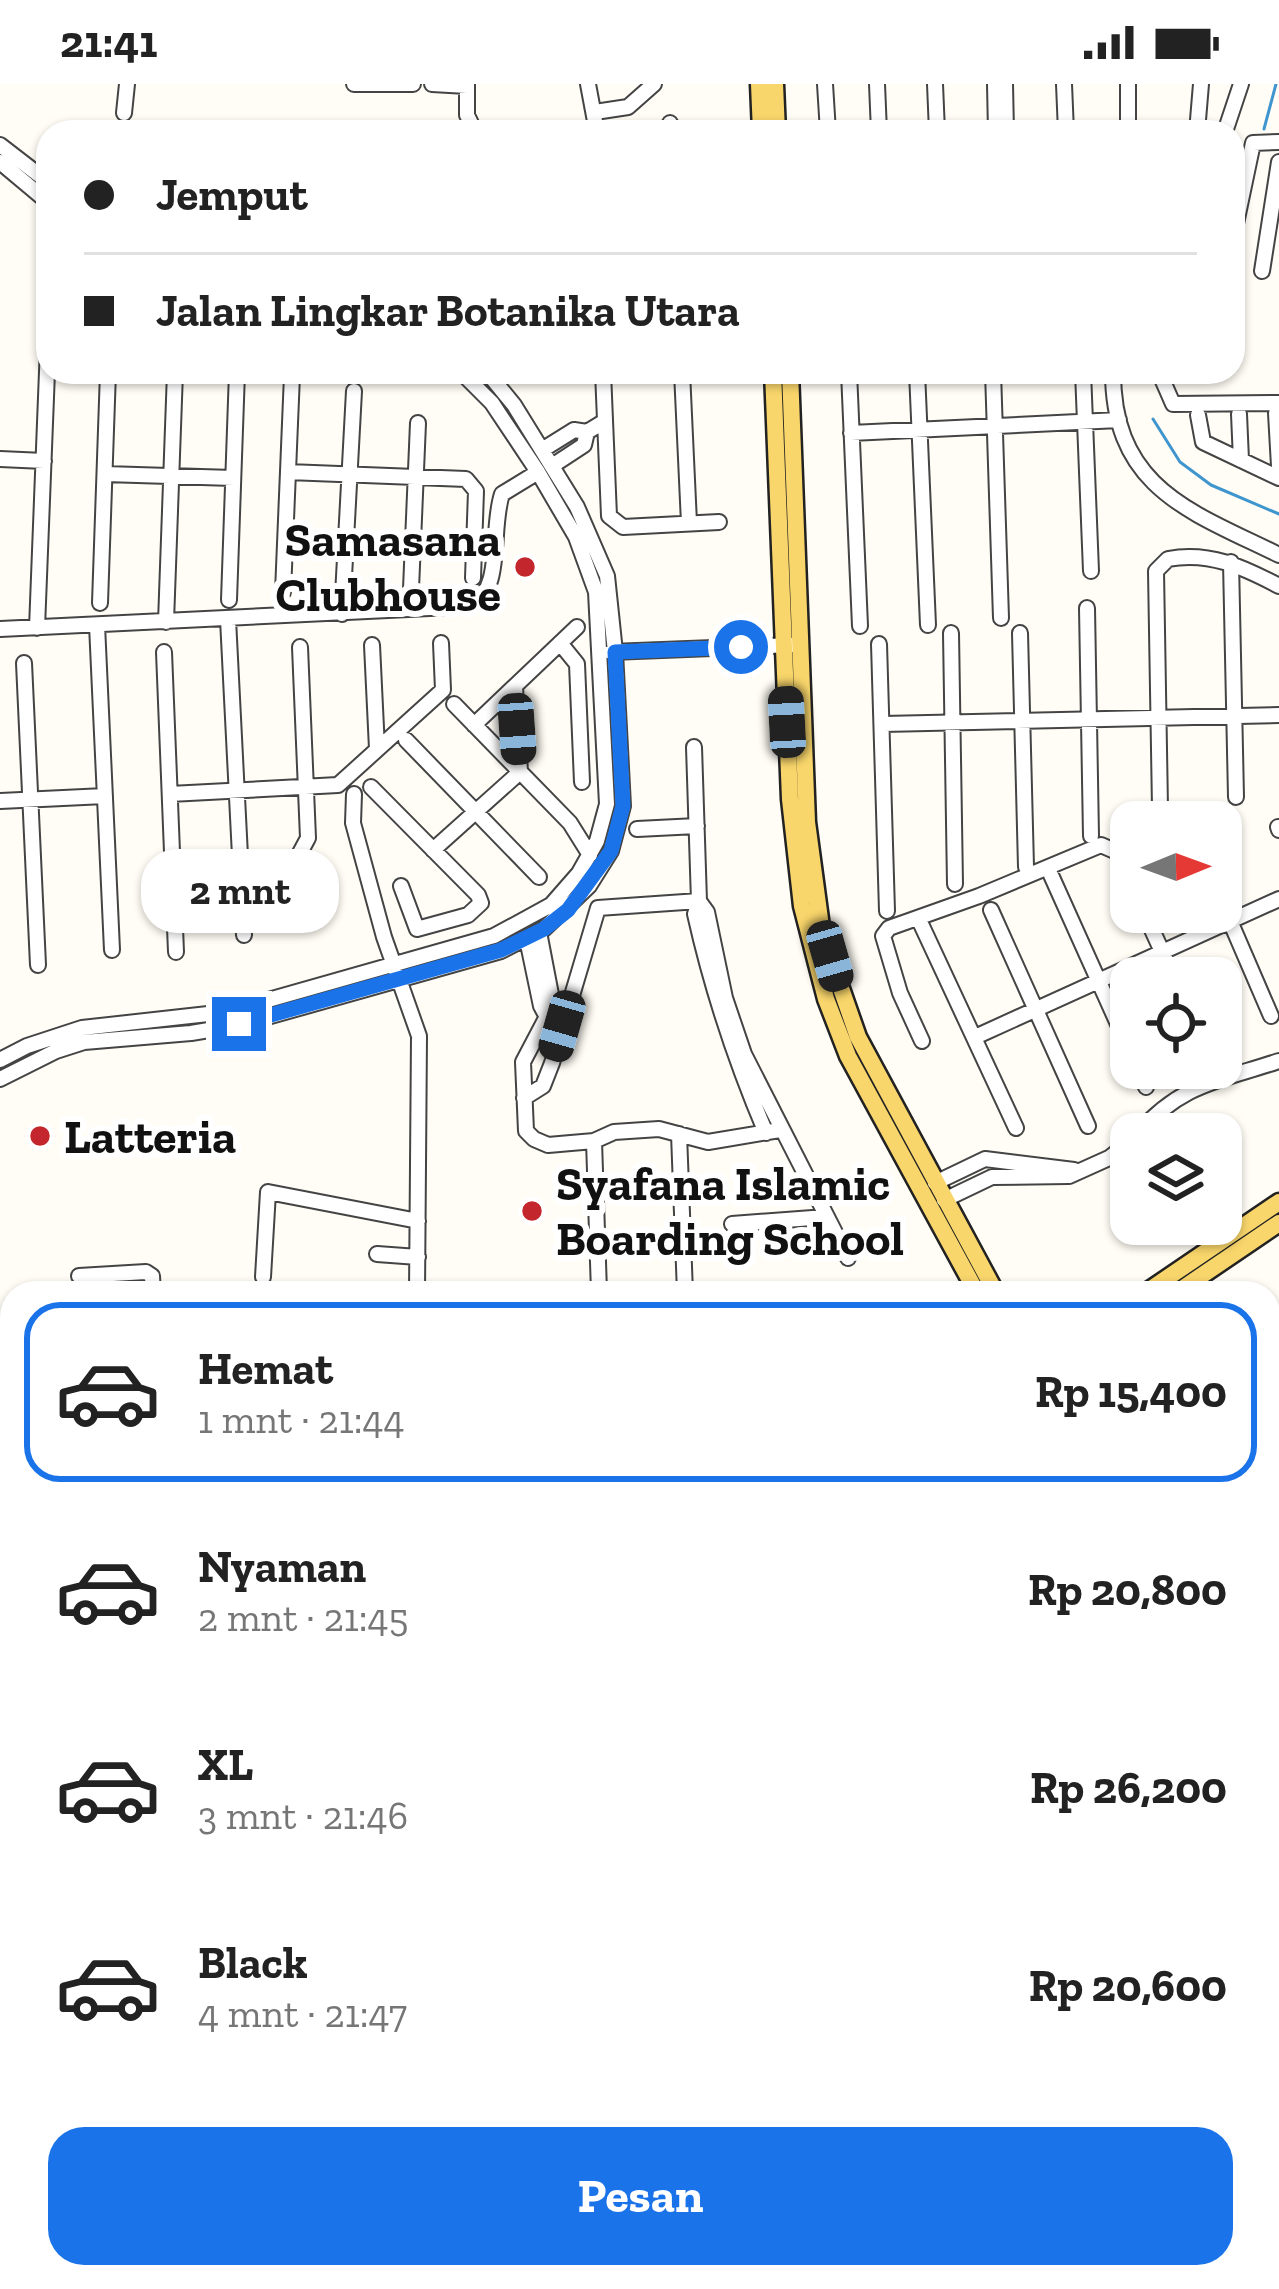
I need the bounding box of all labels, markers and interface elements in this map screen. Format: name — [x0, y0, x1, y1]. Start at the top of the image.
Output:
text: 21:41 — [60, 15, 157, 69]
text: Jemput — [156, 168, 308, 222]
text: Jalan Lingkar Botanika Utara — [156, 284, 740, 338]
place label: Samasana Clubhouse — [276, 511, 501, 623]
marker: Samasana Clubhouse — [512, 554, 538, 580]
route start — [714, 620, 768, 674]
car — [767, 685, 807, 759]
car — [497, 692, 537, 766]
north arrow — [1110, 801, 1242, 933]
map controls — [1110, 801, 1242, 1245]
callout: 2 mnt — [140, 850, 338, 934]
text: 2 mnt — [189, 867, 291, 914]
car — [803, 916, 857, 996]
button: locate — [1110, 957, 1242, 1089]
car — [535, 986, 589, 1066]
route end — [212, 997, 266, 1051]
place label: Latteria — [64, 1108, 236, 1165]
button: layers — [1110, 1113, 1242, 1245]
marker: Latteria — [27, 1123, 53, 1149]
place label: Syafana Islamic Boarding School — [556, 1155, 904, 1267]
marker: Syafana Islamic Boarding School — [519, 1198, 545, 1224]
icon: car — [54, 1338, 162, 1446]
text: Hemat — [198, 1342, 333, 1396]
text: Rp 15,400 — [1035, 1365, 1227, 1419]
text: 1 mnt · 21:44 — [198, 1396, 404, 1443]
icon: car — [54, 1536, 162, 1644]
text: Nyaman — [198, 1540, 366, 1594]
text: Rp 20,800 — [1028, 1563, 1227, 1617]
text: 2 mnt · 21:45 — [198, 1594, 408, 1641]
icon: car — [54, 1734, 162, 1842]
text: XL — [198, 1738, 253, 1792]
text: Rp 26,200 — [1030, 1761, 1227, 1815]
text: 3 mnt · 21:46 — [198, 1792, 408, 1839]
icon: car — [54, 1932, 162, 2040]
text: Black — [198, 1936, 308, 1990]
text: Rp 20,600 — [1029, 1959, 1227, 2013]
text: 4 mnt · 21:47 — [198, 1990, 407, 2037]
button: Pesan — [48, 2127, 1233, 2265]

